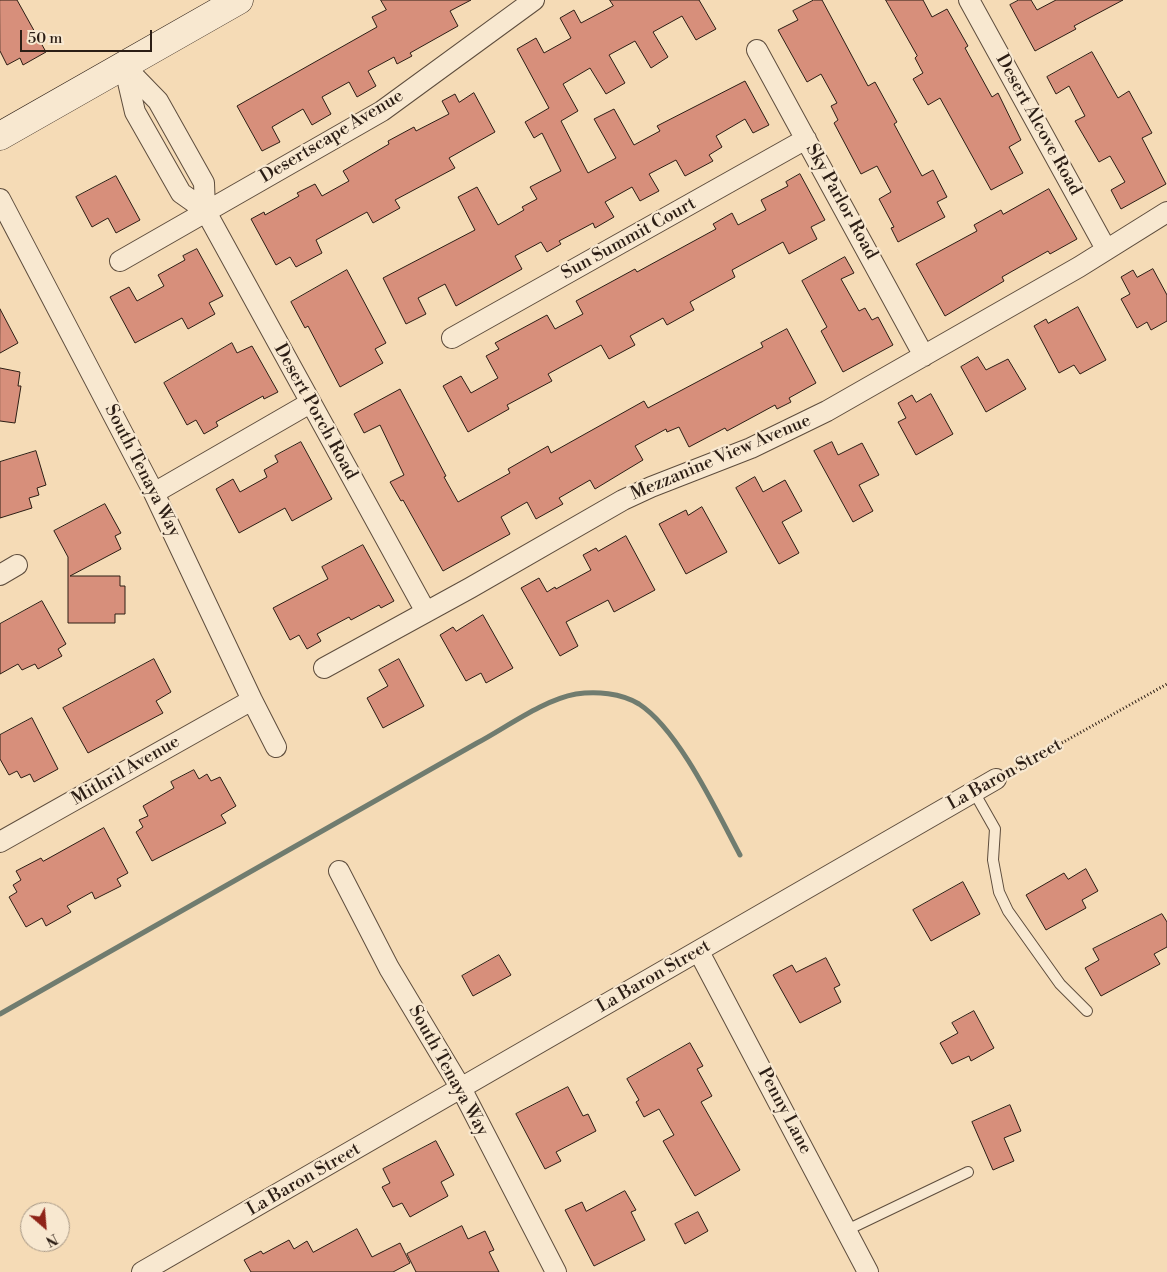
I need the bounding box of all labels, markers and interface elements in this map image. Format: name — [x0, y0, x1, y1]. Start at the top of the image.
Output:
scale bar — [22, 20, 155, 52]
text: 50 m — [28, 29, 62, 48]
street label: Desert Alcove Road — [990, 51, 1086, 199]
street label: Desertscape Avenue — [256, 86, 408, 188]
street label: Sky Parlor Road — [800, 141, 882, 263]
street label: Sun Summit Court — [558, 193, 700, 285]
street label: Desert Porch Road — [269, 340, 361, 484]
street label: South Tenaya Way — [99, 401, 185, 541]
street label: Mezzanine View Avenue — [628, 410, 814, 506]
street label: Mithril Avenue — [68, 731, 184, 811]
street label: La Baron Street — [944, 735, 1066, 815]
street label: La Baron Street — [593, 936, 715, 1018]
street label: South Tenaya Way — [403, 1002, 493, 1140]
street label: Penny Lane — [752, 1064, 816, 1158]
street label: La Baron Street — [243, 1139, 365, 1221]
north arrow — [20, 1202, 70, 1252]
text: N — [42, 1229, 60, 1250]

